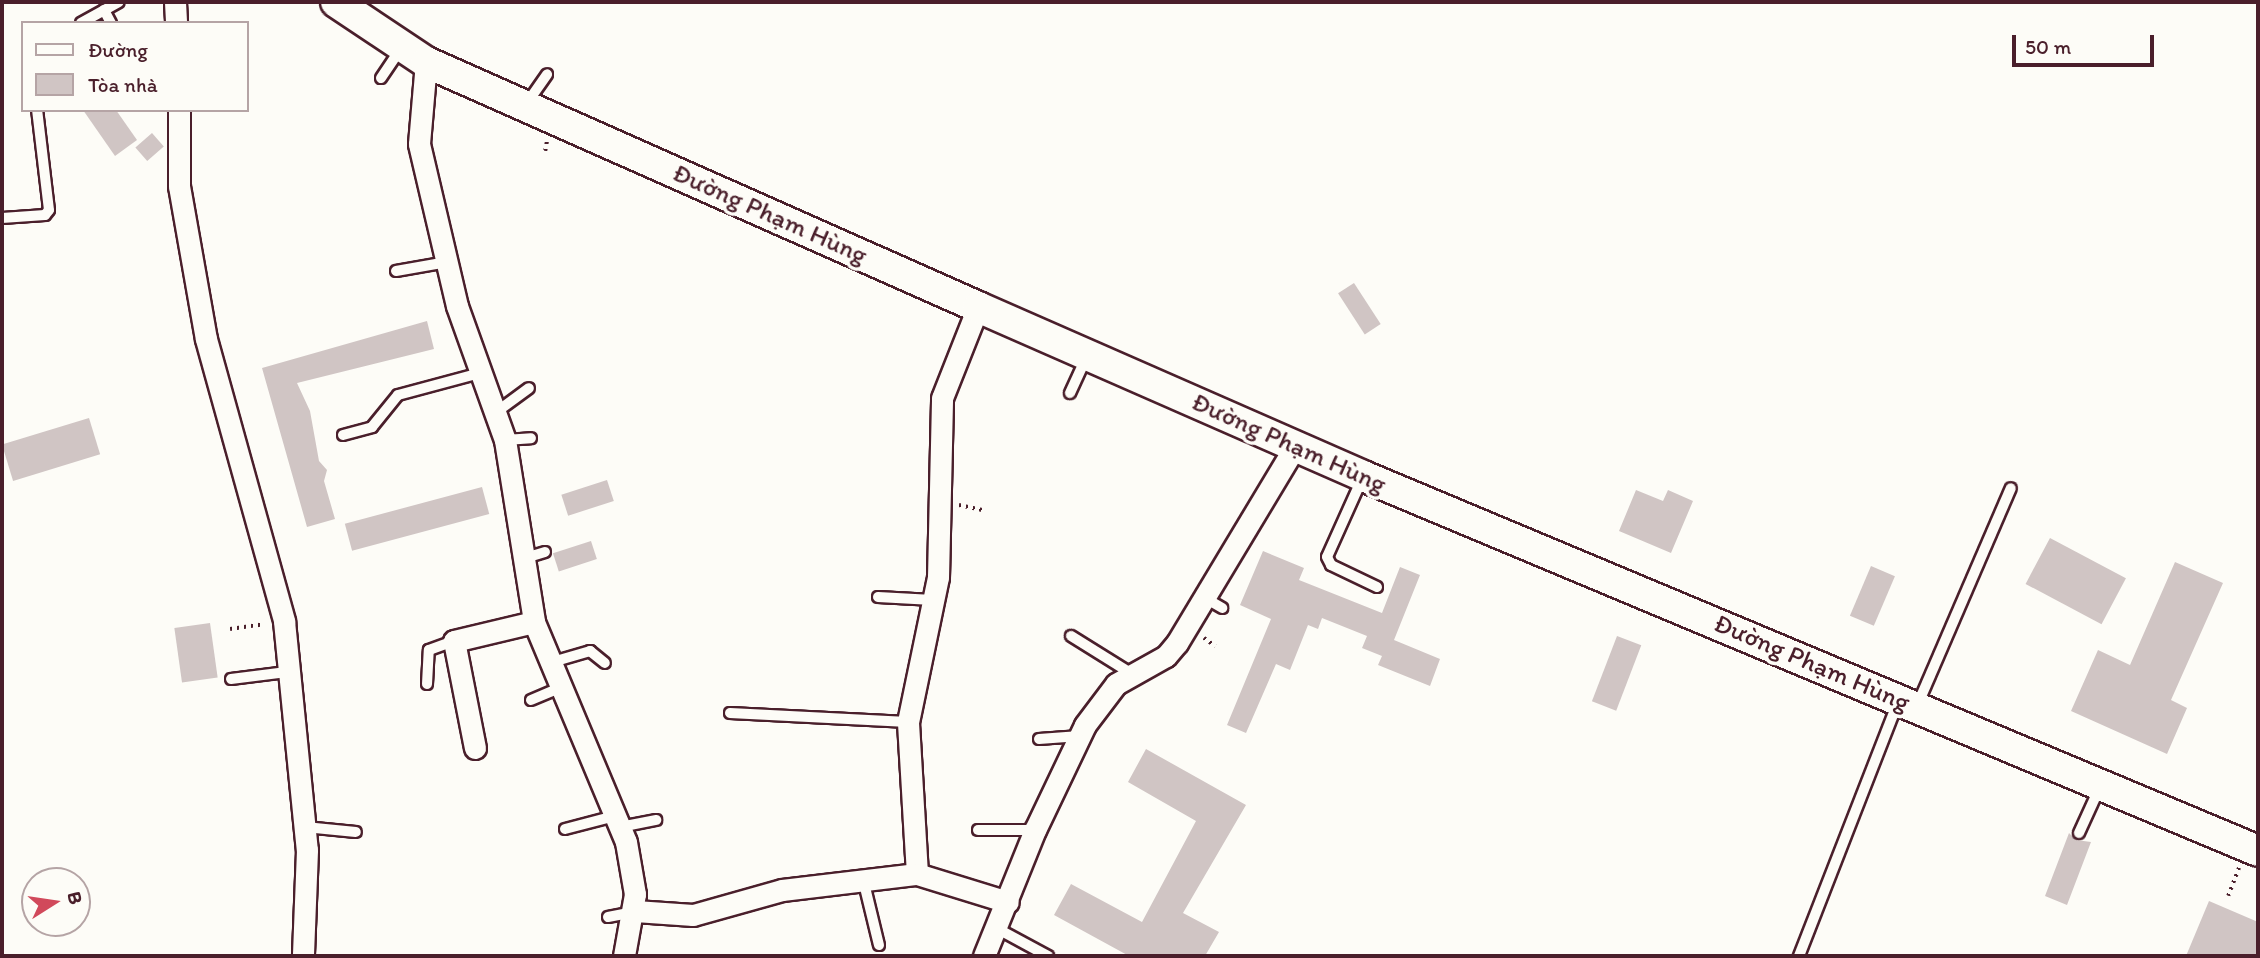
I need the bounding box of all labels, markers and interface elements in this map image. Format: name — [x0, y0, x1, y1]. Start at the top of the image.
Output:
legend — [21, 21, 248, 112]
scale bar — [2015, 21, 2157, 65]
text: 50 m — [2025, 34, 2071, 59]
text: Đường — [88, 37, 148, 62]
text: Tòa nhà — [88, 72, 158, 97]
street label: Đường Phạm Hùng — [668, 157, 872, 271]
street label: Đường Phạm Hùng — [1187, 386, 1391, 500]
street label: Đường Phạm Hùng — [1709, 608, 1915, 718]
north arrow — [21, 867, 91, 937]
text: B — [63, 890, 88, 906]

